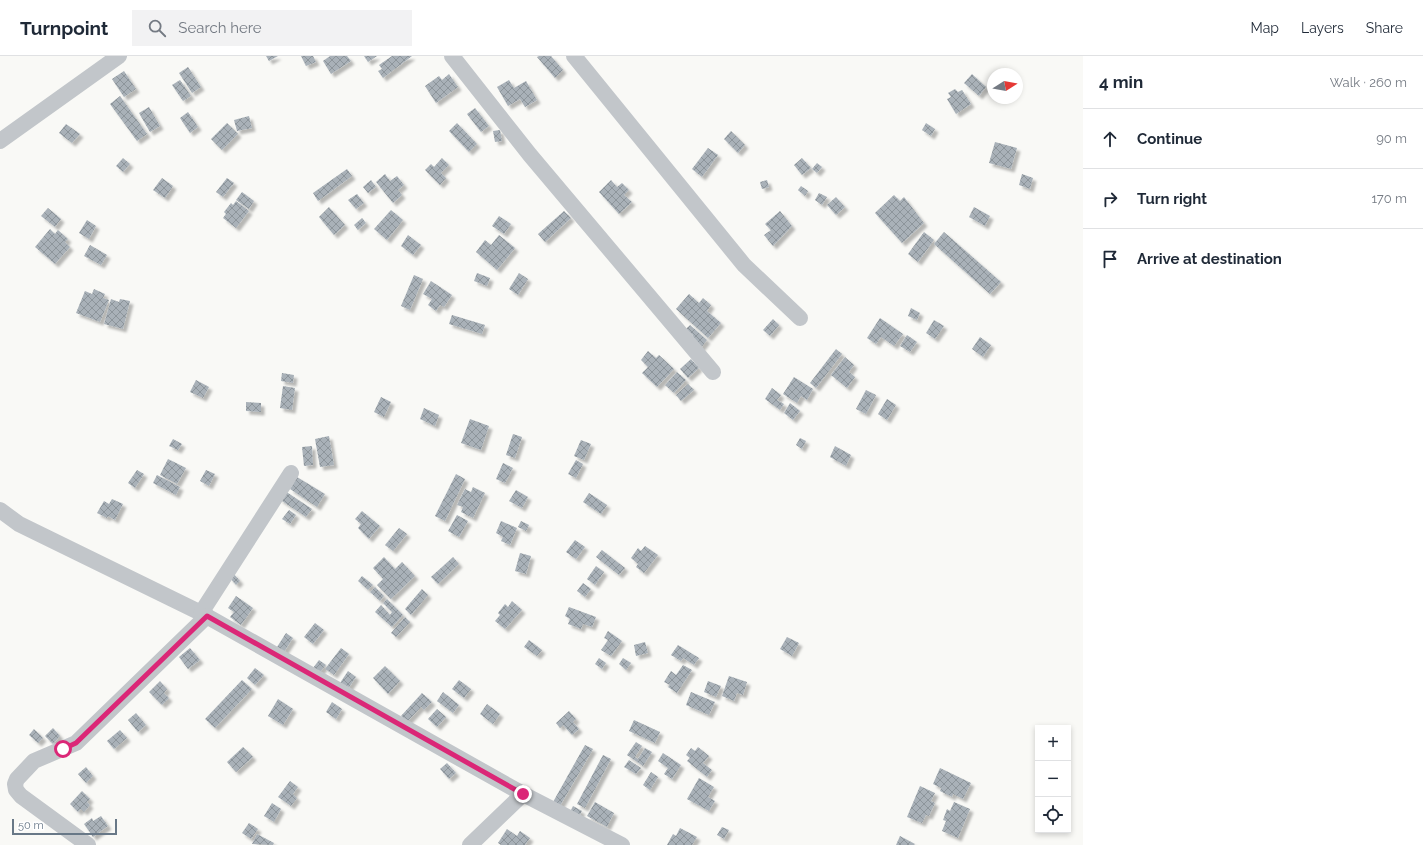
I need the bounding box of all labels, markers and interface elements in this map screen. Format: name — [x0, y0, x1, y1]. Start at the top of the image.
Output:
search box — [132, 10, 412, 46]
text: Turnpoint — [20, 17, 108, 39]
icon: search — [146, 17, 168, 39]
text: Search here — [178, 19, 262, 37]
text: Map — [1251, 20, 1279, 36]
text: Layers — [1301, 20, 1344, 36]
text: Share — [1366, 20, 1403, 36]
north arrow — [987, 68, 1023, 104]
text: 4 min — [1099, 72, 1143, 92]
text: Walk · 260 m — [1330, 75, 1407, 90]
icon: ahead — [1099, 128, 1121, 150]
text: Continue — [1137, 130, 1202, 148]
text: 90 m — [1376, 131, 1407, 146]
icon: right — [1099, 188, 1121, 210]
text: Turn right — [1137, 190, 1207, 208]
text: 170 m — [1371, 191, 1407, 206]
icon: arrive — [1099, 248, 1121, 270]
text: Arrive at destination — [1137, 250, 1282, 268]
map controls — [1035, 725, 1071, 833]
button: + — [1035, 725, 1071, 761]
route start — [54, 740, 72, 758]
button: − — [1035, 761, 1071, 797]
route end — [514, 785, 532, 803]
button: locate — [1035, 797, 1071, 833]
scale bar — [12, 817, 117, 836]
text: 50 m — [18, 819, 44, 832]

